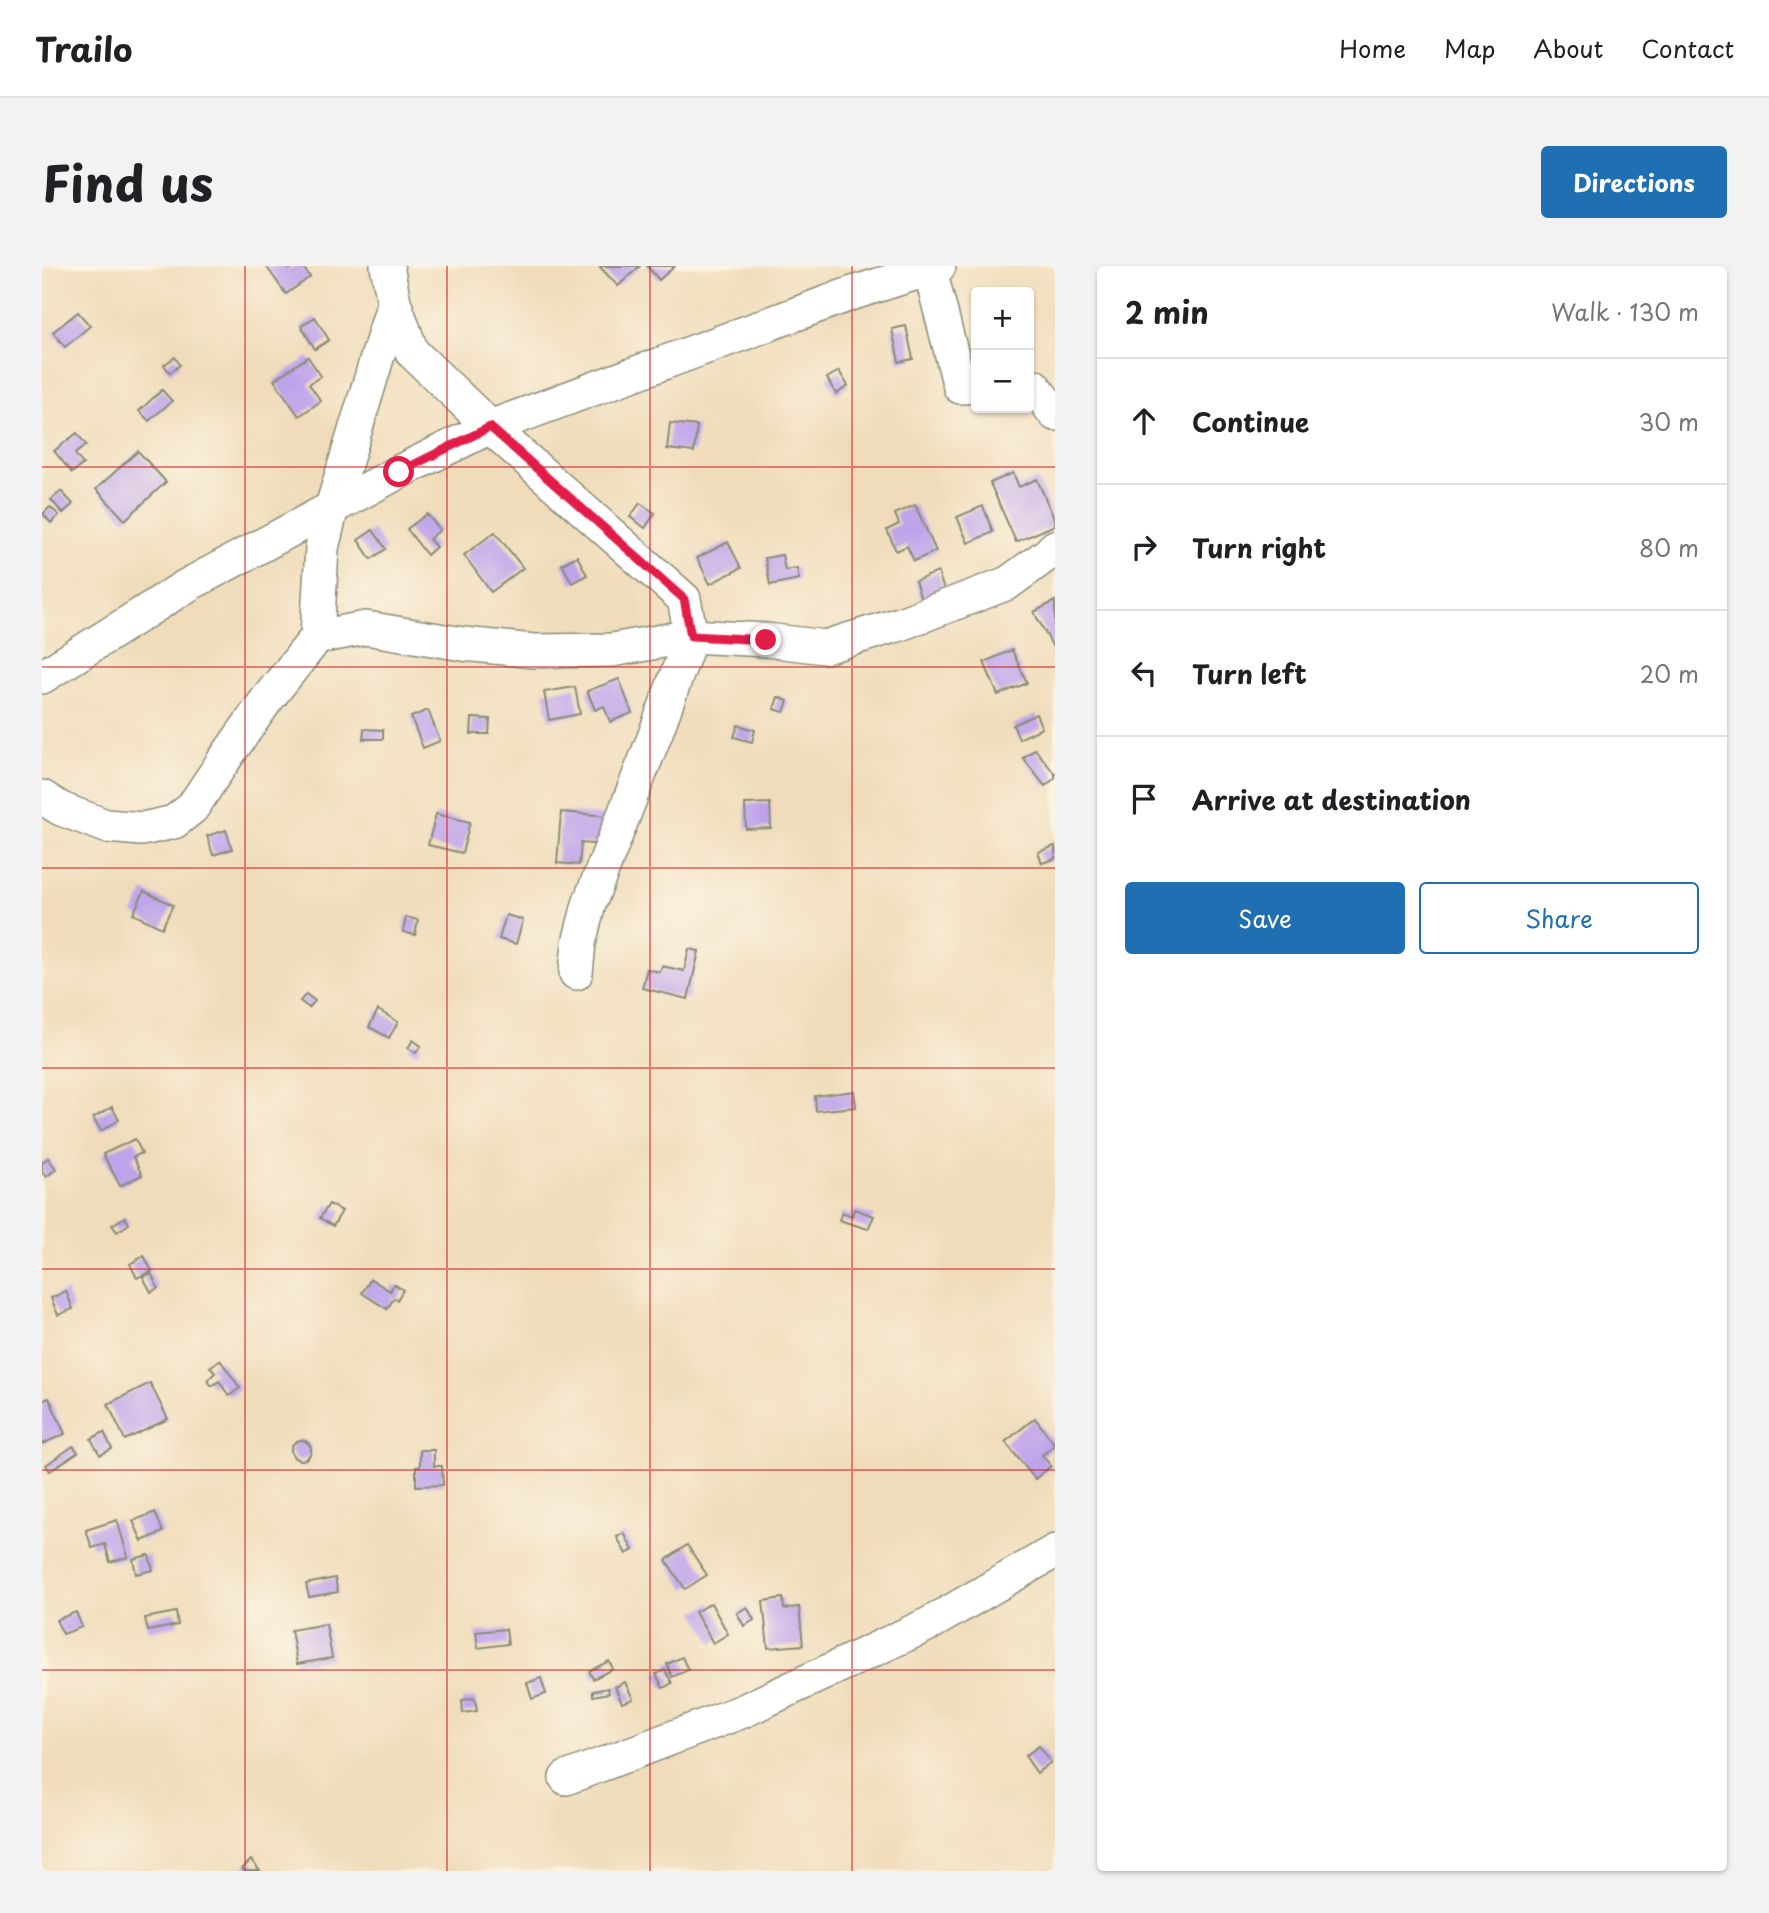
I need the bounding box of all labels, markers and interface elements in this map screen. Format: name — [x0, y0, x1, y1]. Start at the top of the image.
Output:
text: Trailo — [35, 23, 132, 73]
text: Home — [1339, 30, 1406, 66]
text: Map — [1444, 30, 1495, 66]
text: About — [1533, 30, 1603, 66]
text: Contact — [1641, 30, 1734, 66]
text: Find us — [42, 145, 213, 219]
button: Directions — [1541, 146, 1727, 218]
map controls — [971, 287, 1034, 413]
button: + — [971, 287, 1034, 350]
text: 2 min — [1125, 289, 1209, 334]
text: Walk · 130 m — [1551, 294, 1699, 329]
button: − — [971, 350, 1034, 413]
icon: ahead — [1125, 402, 1163, 440]
text: Continue — [1192, 402, 1309, 441]
text: 30 m — [1638, 404, 1699, 439]
route start — [383, 456, 414, 487]
icon: right — [1125, 528, 1163, 566]
text: Turn right — [1192, 528, 1326, 567]
text: 80 m — [1639, 530, 1699, 565]
route end — [750, 624, 781, 655]
icon: left — [1125, 654, 1163, 692]
text: Turn left — [1192, 654, 1307, 693]
text: 20 m — [1640, 656, 1699, 691]
icon: arrive — [1125, 780, 1163, 818]
text: Arrive at destination — [1192, 780, 1471, 819]
button: Save — [1125, 882, 1405, 954]
button: Share — [1419, 882, 1699, 954]

